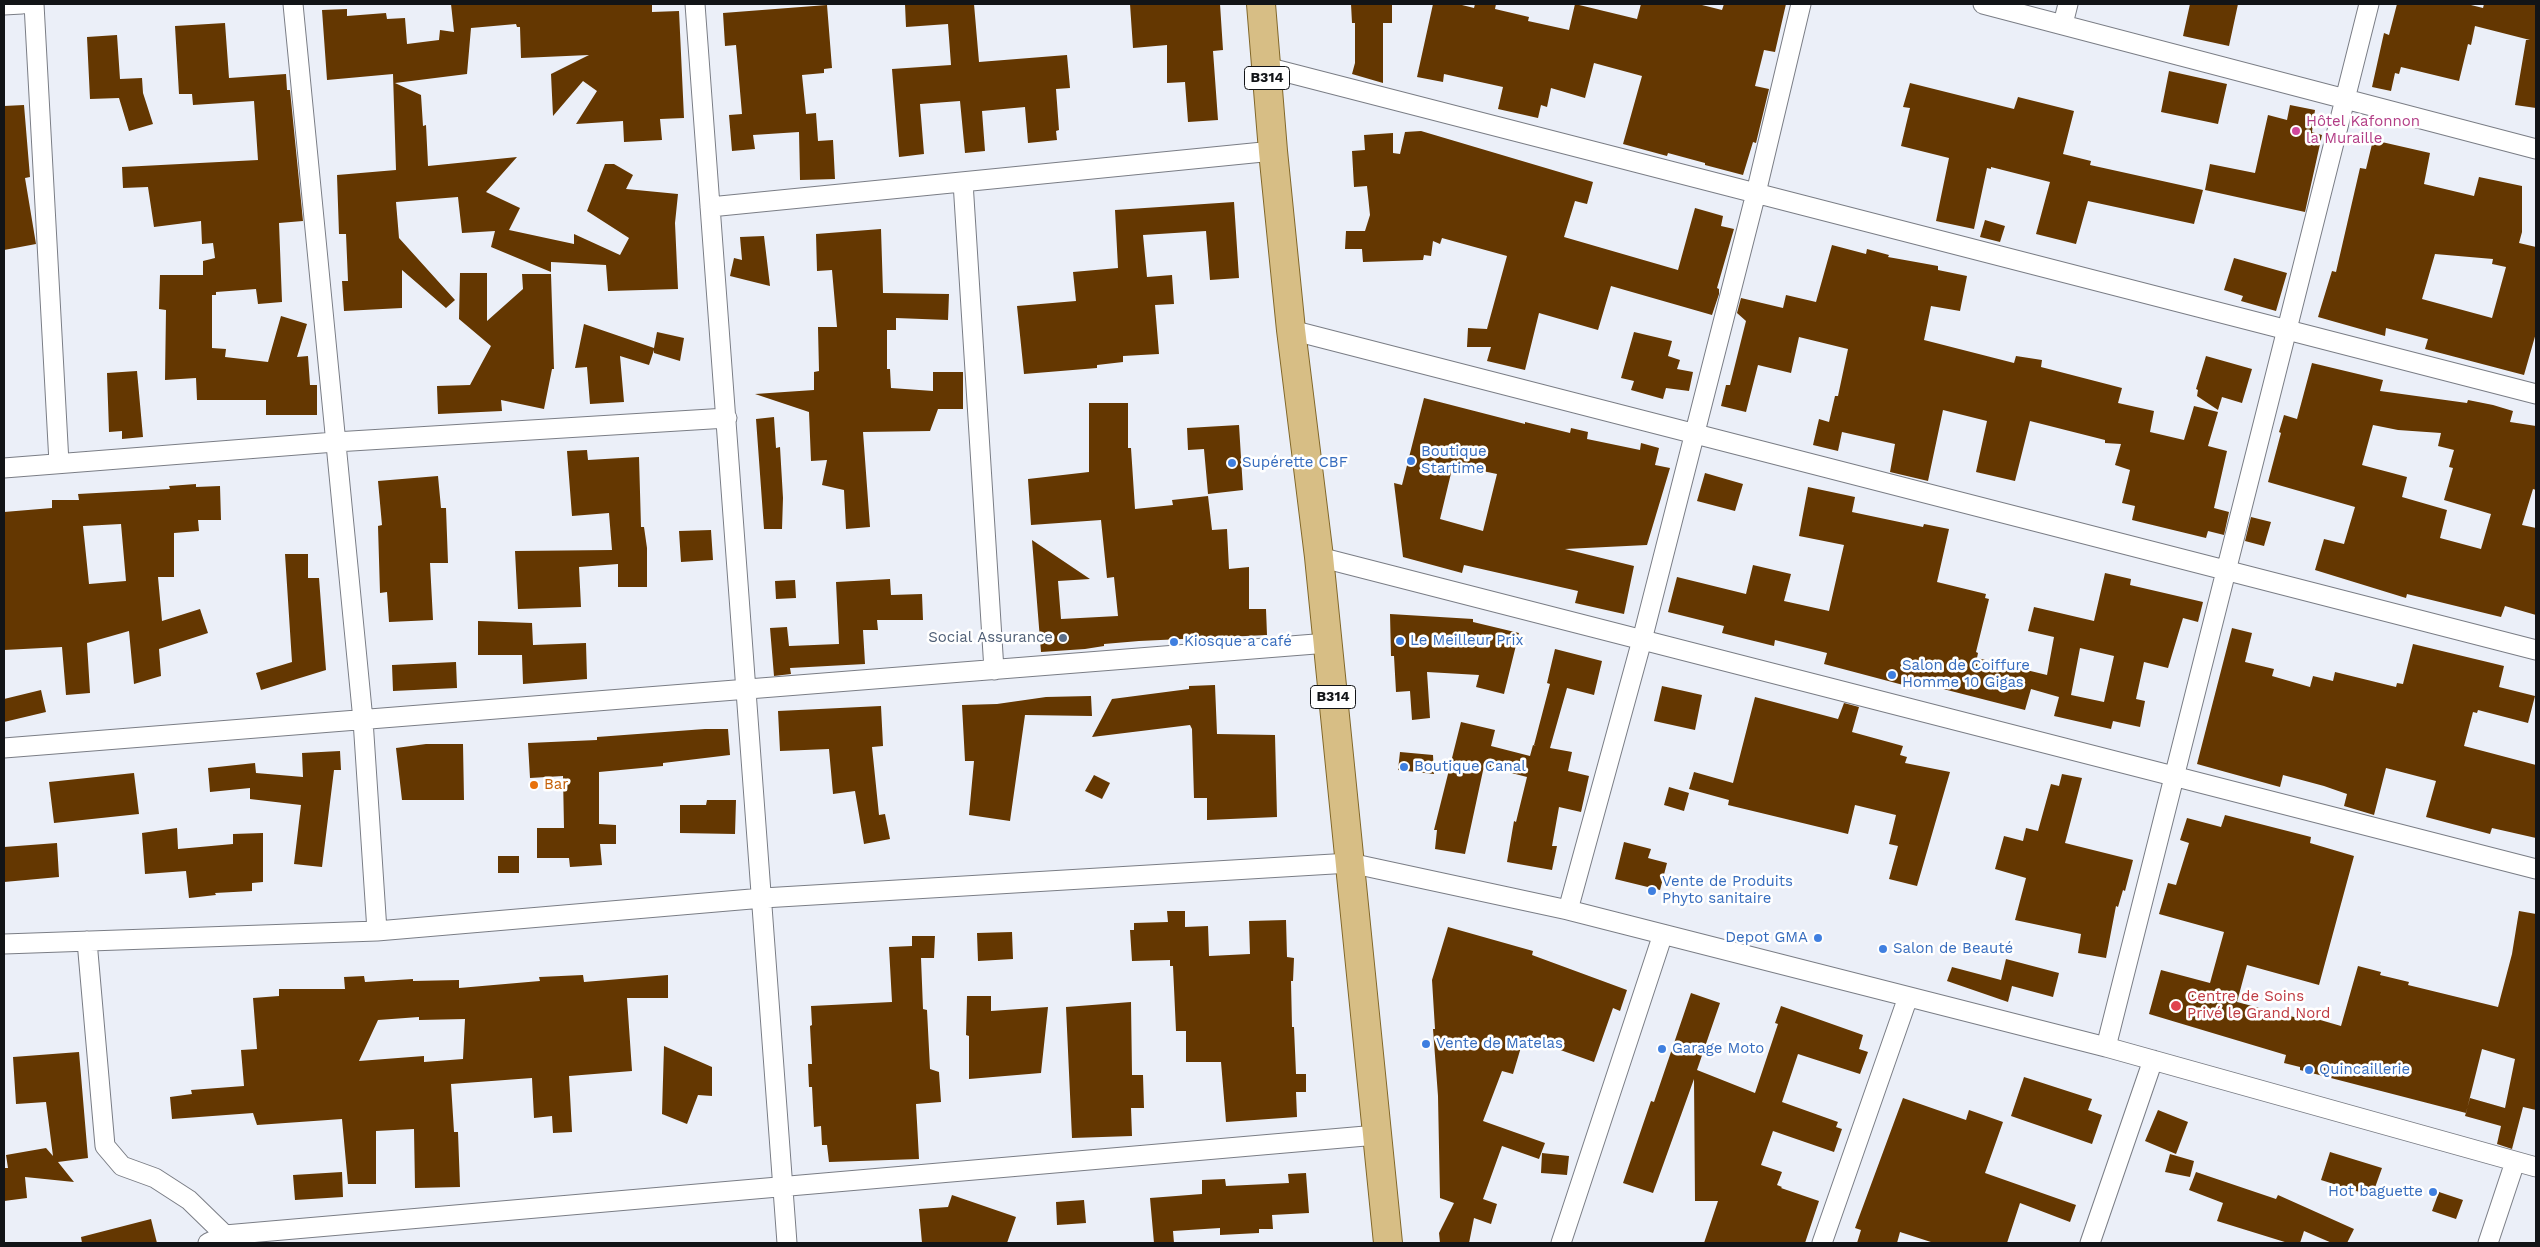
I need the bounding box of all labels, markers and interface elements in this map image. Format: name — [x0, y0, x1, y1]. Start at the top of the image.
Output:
road number: B314 — [1244, 66, 1290, 90]
place label: Hôtel Kafonnon la Muraille — [2306, 113, 2420, 148]
marker: Hôtel Kafonnon la Muraille — [2290, 125, 2302, 137]
place label: Boutique Startime — [1421, 443, 1487, 478]
place label: Supérette CBF — [1242, 454, 1348, 472]
marker: Boutique Startime — [1405, 455, 1417, 467]
marker: Supérette CBF — [1226, 457, 1238, 469]
place label: Social Assurance — [928, 629, 1053, 647]
marker: Social Assurance — [1057, 632, 1069, 644]
place label: Le Meilleur Prix — [1410, 632, 1523, 650]
place label: Kiosque a café — [1184, 633, 1292, 651]
marker: Le Meilleur Prix — [1394, 635, 1406, 647]
marker: Kiosque a café — [1168, 636, 1180, 648]
place label: Salon de Coiffure Homme 10 Gigas — [1902, 657, 2030, 692]
marker: Salon de Coiffure Homme 10 Gigas — [1886, 669, 1898, 681]
road number: B314 — [1310, 686, 1356, 709]
place label: Boutique Canal — [1414, 758, 1526, 776]
marker: Boutique Canal — [1398, 761, 1410, 773]
place label: Bar — [544, 776, 568, 794]
marker: Bar — [528, 779, 540, 791]
place label: Vente de Produits Phyto sanitaire — [1662, 873, 1793, 908]
marker: Vente de Produits Phyto sanitaire — [1646, 885, 1658, 897]
place label: Depot GMA — [1725, 929, 1808, 947]
marker: Depot GMA — [1812, 932, 1824, 944]
place label: Salon de Beauté — [1893, 940, 2013, 958]
marker: Salon de Beauté — [1877, 943, 1889, 955]
place label: Centre de Soins Privé le Grand Nord — [2187, 988, 2330, 1023]
marker: Centre de Soins Privé le Grand Nord — [2169, 999, 2183, 1013]
place label: Vente de Matelas — [1436, 1035, 1563, 1053]
marker: Vente de Matelas — [1420, 1038, 1432, 1050]
place label: Garage Moto — [1672, 1040, 1764, 1058]
marker: Garage Moto — [1656, 1043, 1668, 1055]
place label: Quincaillerie — [2319, 1061, 2410, 1079]
marker: Quincaillerie — [2303, 1064, 2315, 1076]
place label: Hot baguette — [2328, 1183, 2423, 1201]
marker: Hot baguette — [2427, 1186, 2439, 1198]

